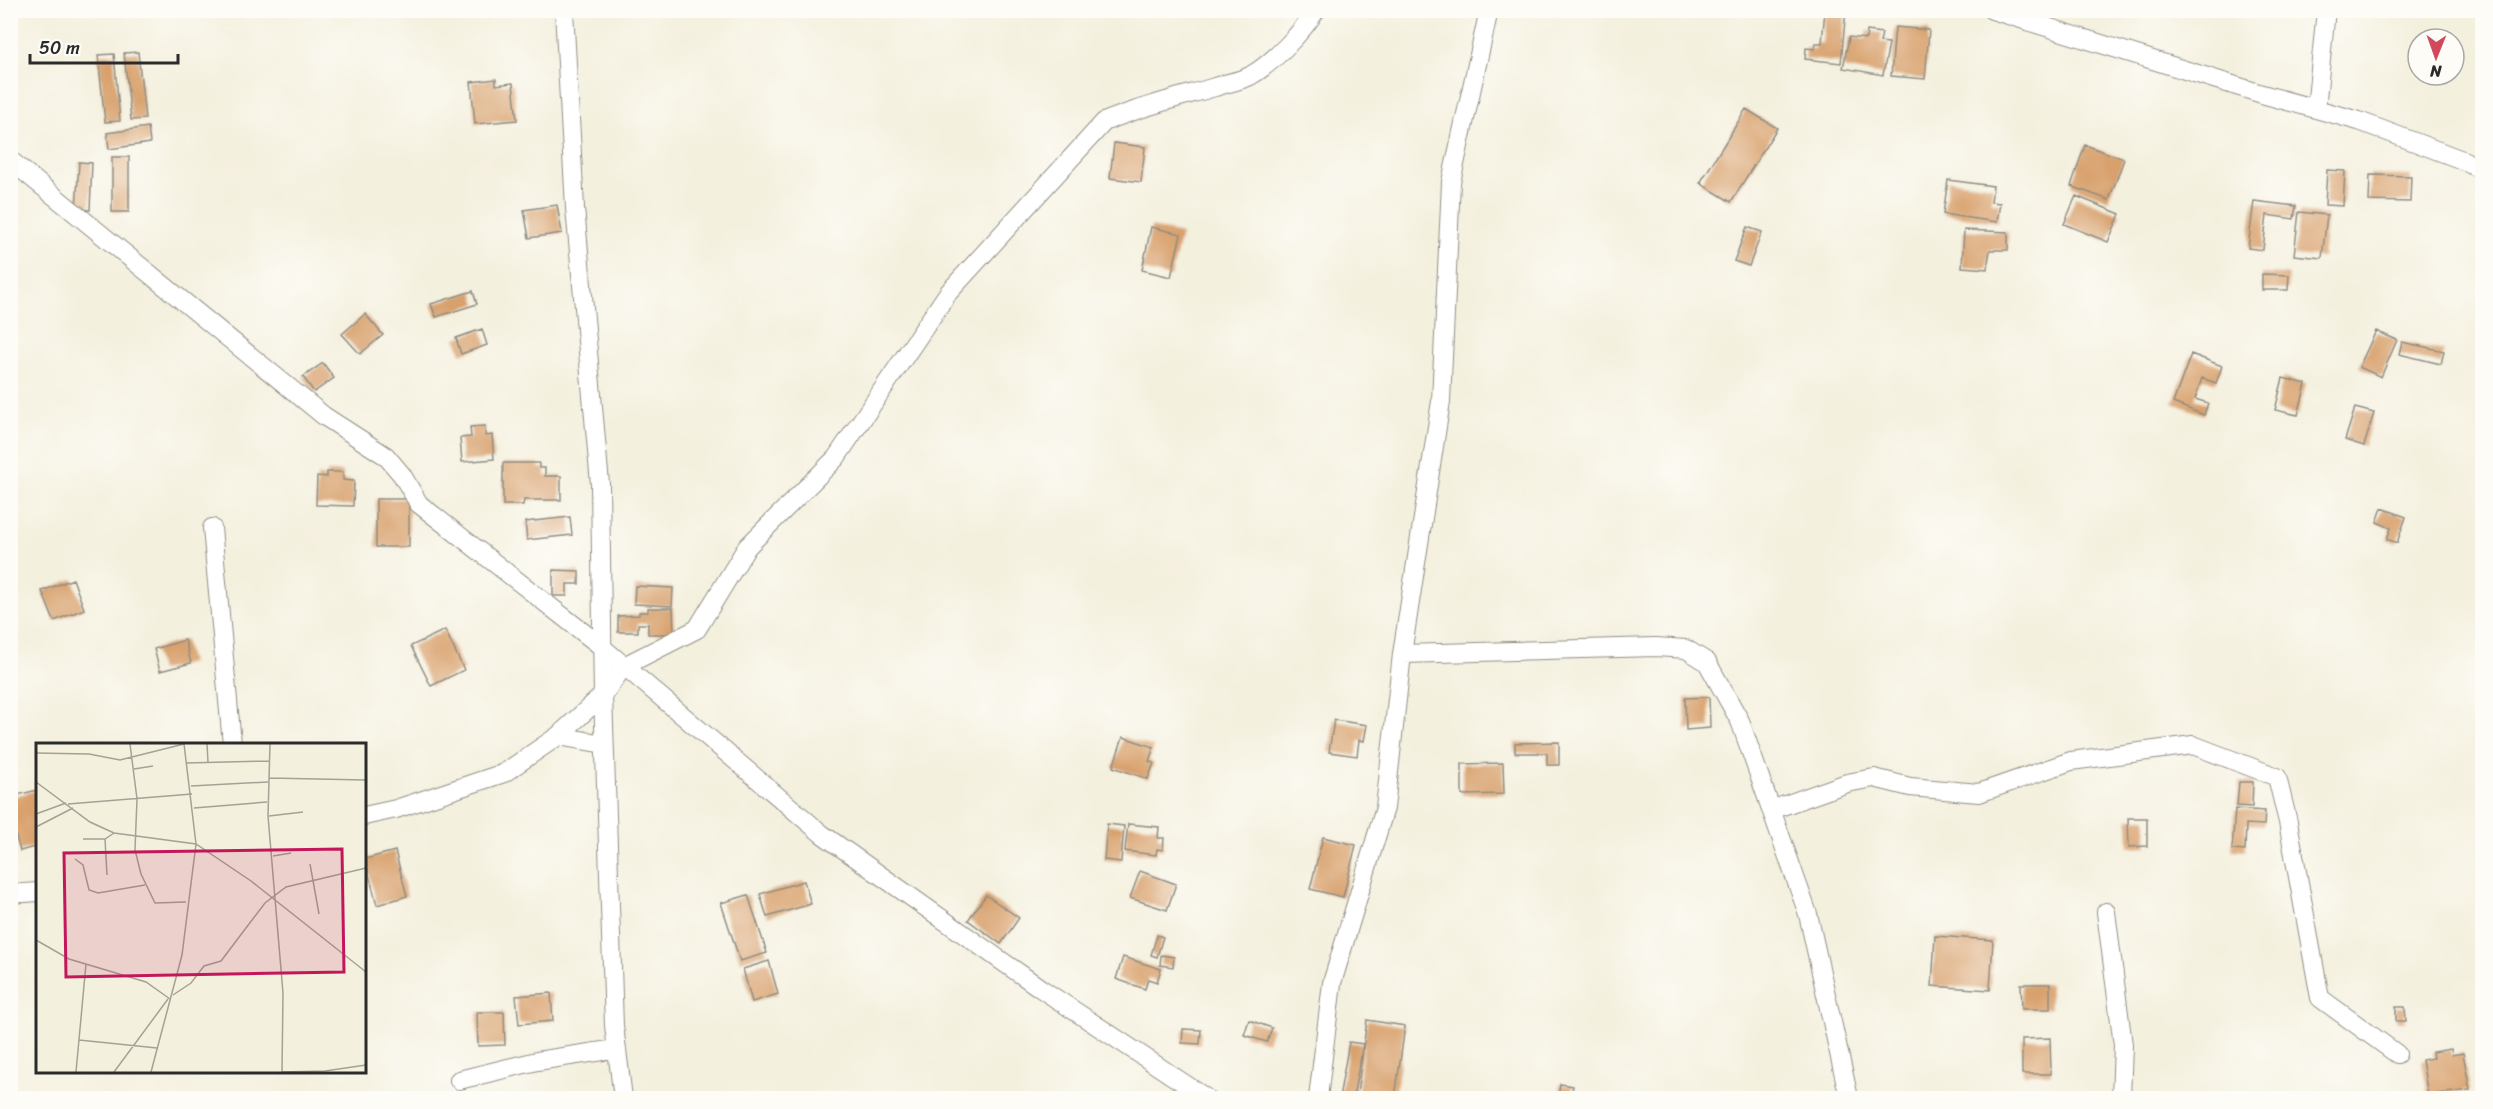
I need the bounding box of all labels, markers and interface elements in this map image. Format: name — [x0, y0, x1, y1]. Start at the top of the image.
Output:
scale bar — [30, 27, 178, 65]
north arrow — [2406, 27, 2466, 87]
text: 50 m — [39, 32, 80, 64]
text: N — [2429, 57, 2443, 86]
inset map — [36, 743, 366, 1073]

